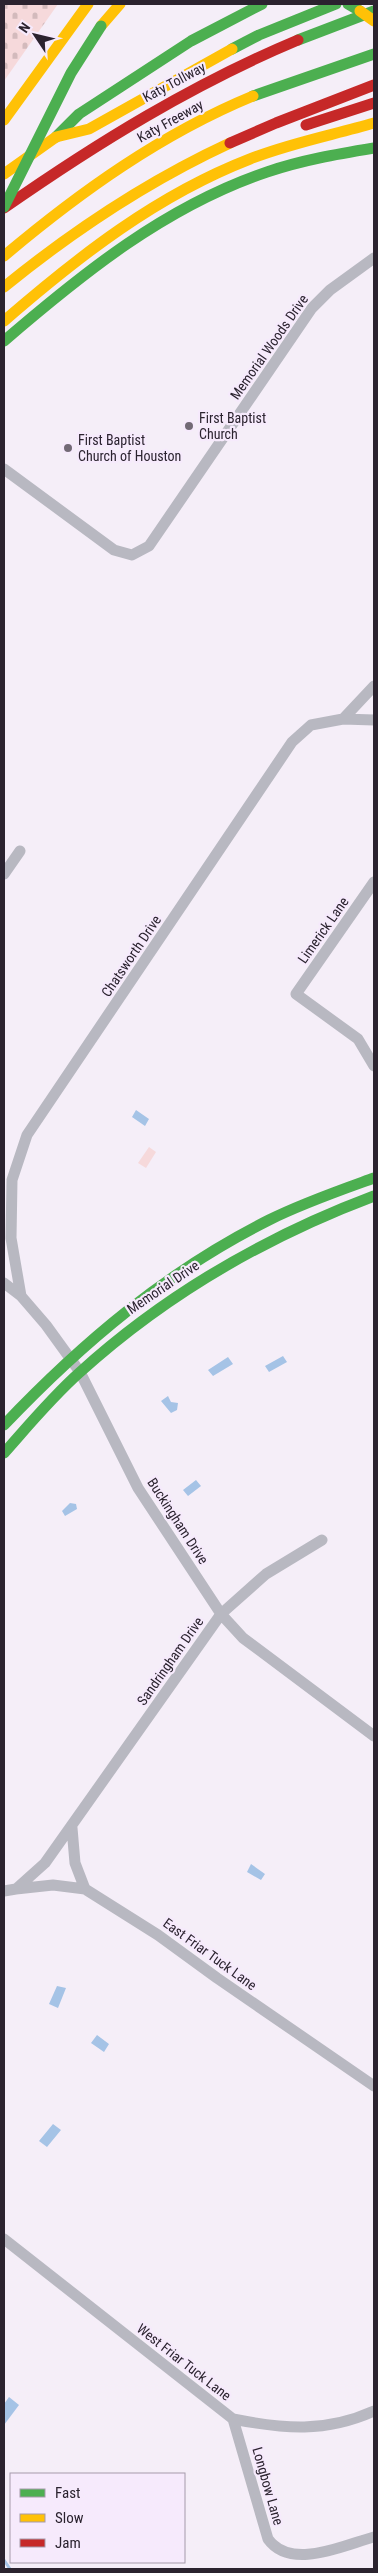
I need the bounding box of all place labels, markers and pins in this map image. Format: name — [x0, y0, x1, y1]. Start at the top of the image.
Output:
place label: First Baptist Church — [199, 410, 266, 442]
marker: First Baptist Church — [183, 420, 195, 432]
place label: First Baptist Church of Houston — [78, 432, 181, 464]
marker: First Baptist Church of Houston — [62, 442, 74, 454]

